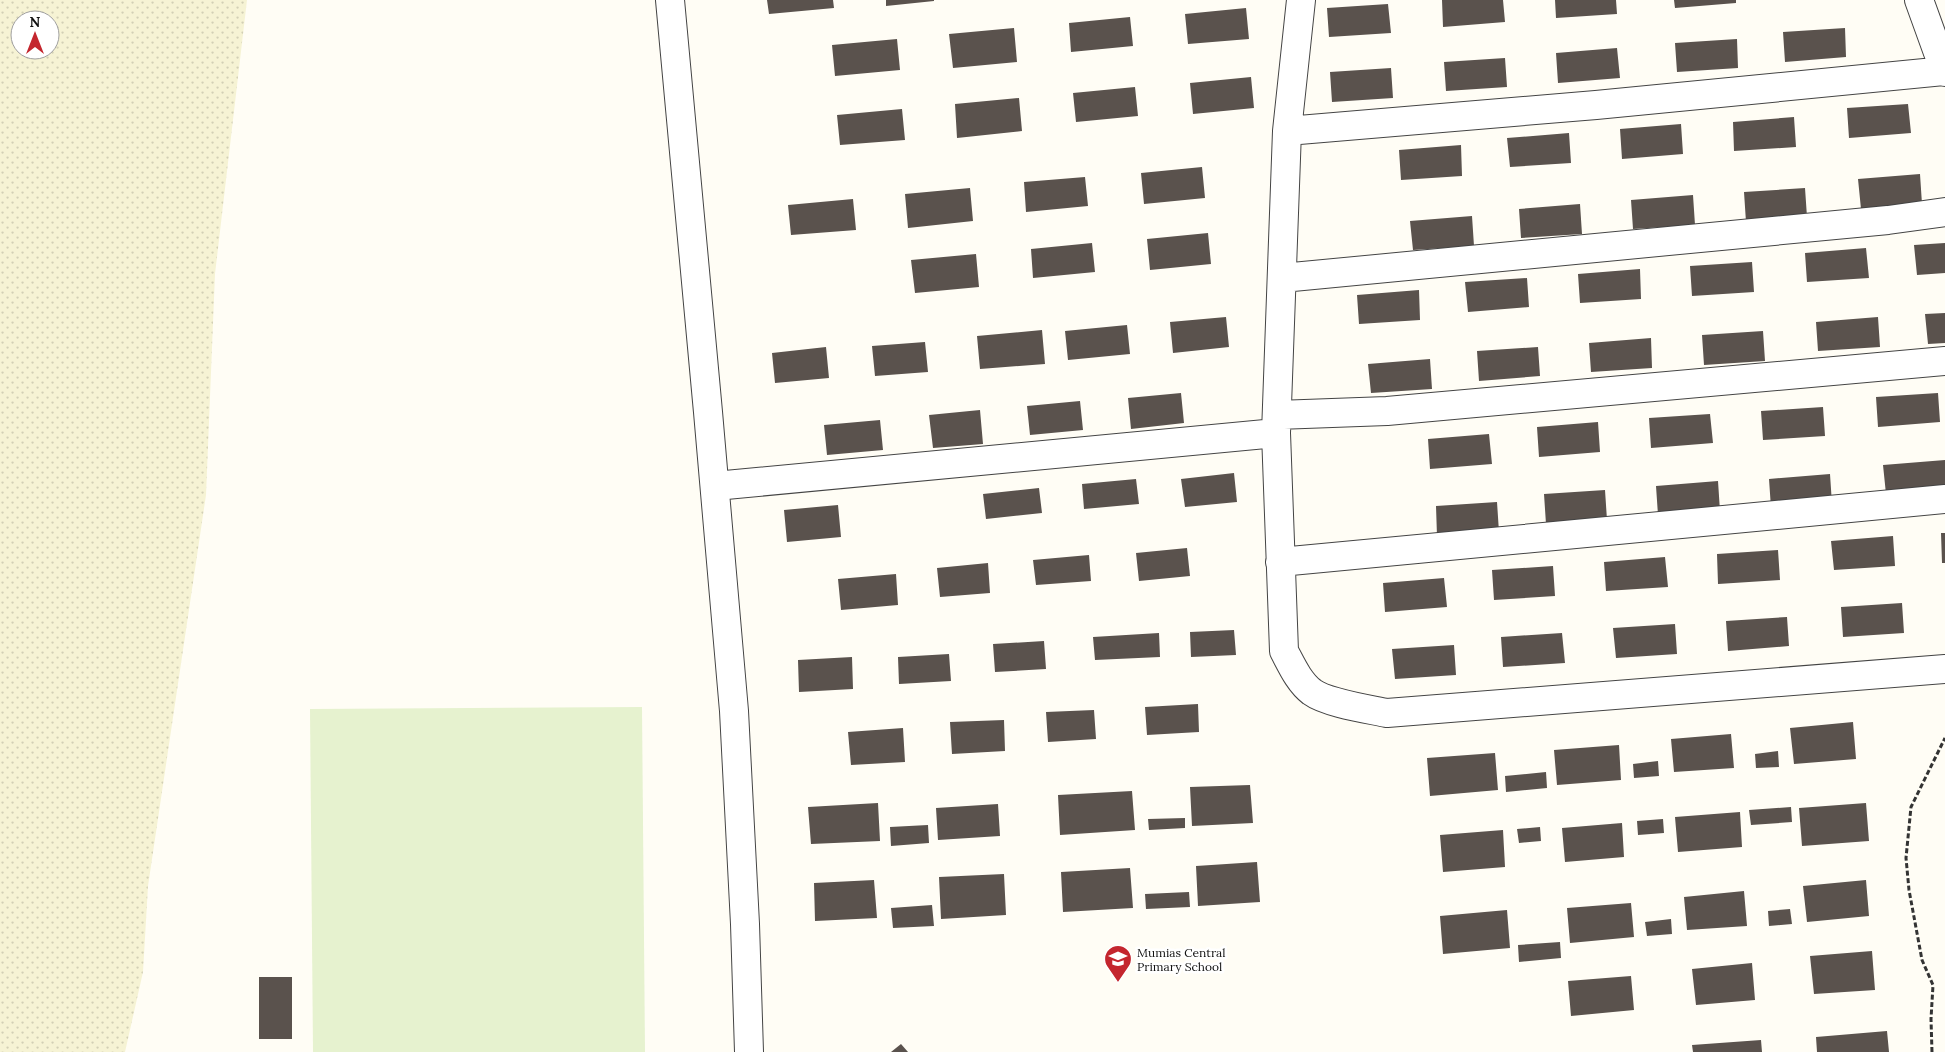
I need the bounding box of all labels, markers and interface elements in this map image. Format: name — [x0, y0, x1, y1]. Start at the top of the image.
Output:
north arrow — [10, 10, 60, 60]
text: N — [30, 13, 41, 31]
school or university icon: Mumias Central Primary School — [1103, 944, 1133, 983]
place label: Mumias Central Primary School — [1137, 945, 1225, 974]

